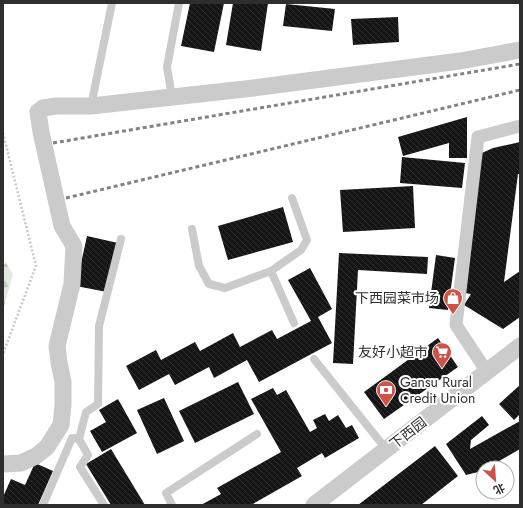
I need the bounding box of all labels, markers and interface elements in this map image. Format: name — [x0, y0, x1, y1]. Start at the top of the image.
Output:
shop icon: 下西园菜市场 — [442, 287, 464, 315]
place label: 下西园菜市场 — [355, 288, 439, 308]
supermarket icon: 友好小超市 — [431, 341, 453, 369]
place label: 友好小超市 — [358, 342, 428, 362]
place label: Gansu Rural Credit Union — [400, 372, 475, 408]
bank icon: Gansu Rural Credit Union — [375, 379, 397, 407]
street label: 下西园 — [385, 412, 431, 454]
north arrow — [475, 460, 515, 500]
text: 北 — [491, 479, 508, 499]

